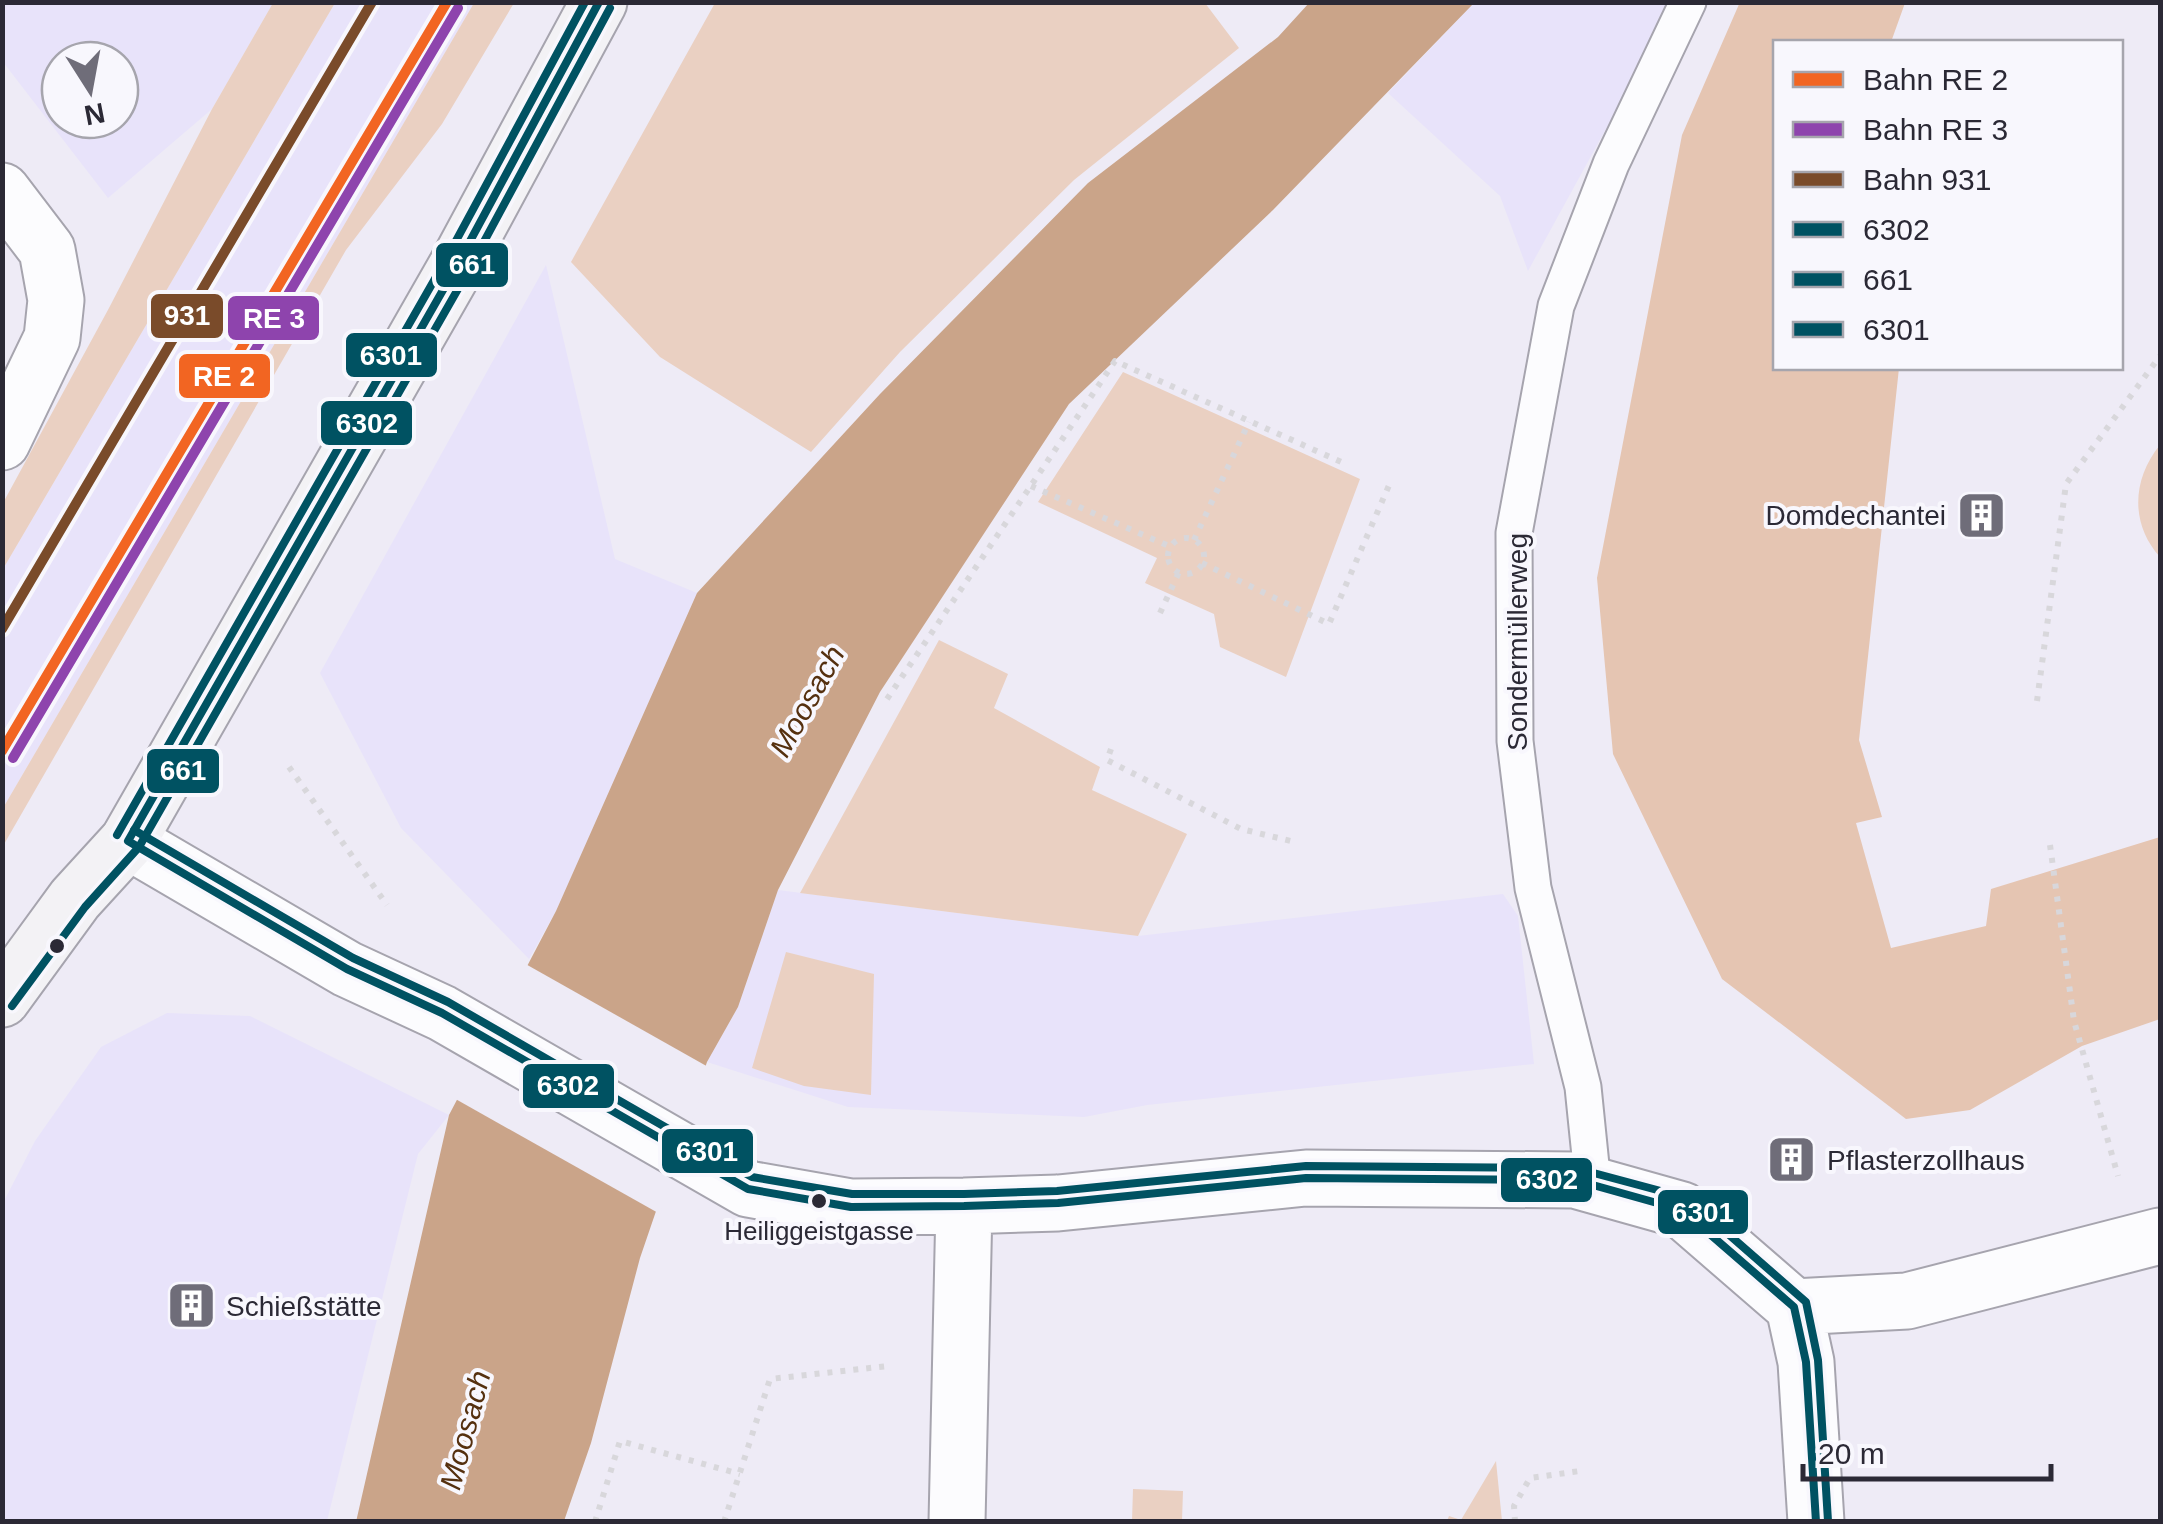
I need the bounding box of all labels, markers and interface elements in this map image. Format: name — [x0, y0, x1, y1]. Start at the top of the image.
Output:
north arrow — [40, 40, 140, 140]
legend — [1773, 40, 2123, 370]
text: Bahn RE 2 — [1863, 63, 2008, 96]
text: N — [82, 97, 108, 131]
text: Bahn RE 3 — [1863, 113, 2008, 146]
text: Bahn 931 — [1863, 163, 1991, 196]
text: 6302 — [1863, 213, 1930, 246]
line badge: 661 — [434, 241, 510, 289]
text: 661 — [449, 249, 495, 280]
text: 661 — [1863, 263, 1913, 296]
line badge: 931 — [149, 292, 225, 340]
line badge: RE 3 — [226, 294, 321, 342]
text: 931 — [164, 300, 210, 331]
text: RE 3 — [243, 303, 305, 334]
text: 6301 — [1863, 313, 1930, 346]
line badge: 6301 — [344, 331, 439, 379]
text: 6301 — [360, 340, 422, 371]
line badge: RE 2 — [177, 352, 272, 400]
text: RE 2 — [193, 361, 255, 392]
line badge: 6302 — [319, 399, 414, 447]
text: 6302 — [336, 408, 398, 439]
building icon: Domdechantei — [1955, 489, 2007, 541]
place label: Domdechantei — [1765, 500, 1946, 531]
street label: Sondermüllerweg — [1502, 533, 1533, 751]
water label: Moosach — [763, 640, 851, 762]
line badge: 661 — [145, 747, 221, 795]
text: 661 — [160, 755, 206, 786]
unlabelled marker — [47, 936, 67, 956]
line badge: 6302 — [521, 1062, 616, 1110]
text: 6302 — [537, 1070, 599, 1101]
line badge: 6301 — [660, 1127, 755, 1175]
building icon: Pflasterzollhaus — [1766, 1134, 1818, 1186]
text: 6301 — [676, 1136, 738, 1167]
place label: Pflasterzollhaus — [1827, 1145, 2025, 1176]
line badge: 6302 — [1499, 1156, 1594, 1204]
text: 6302 — [1516, 1164, 1578, 1195]
line badge: 6301 — [1656, 1188, 1750, 1236]
marker: Heiliggeistgasse — [809, 1191, 829, 1211]
text: 6301 — [1672, 1197, 1734, 1228]
place label: Heiliggeistgasse — [724, 1216, 914, 1246]
building icon: Schießstätte — [165, 1280, 217, 1332]
place label: Schießstätte — [226, 1291, 382, 1322]
water label: Moosach — [433, 1367, 497, 1493]
scale bar — [1803, 1419, 2050, 1481]
text: 20 m — [1818, 1437, 1885, 1470]

